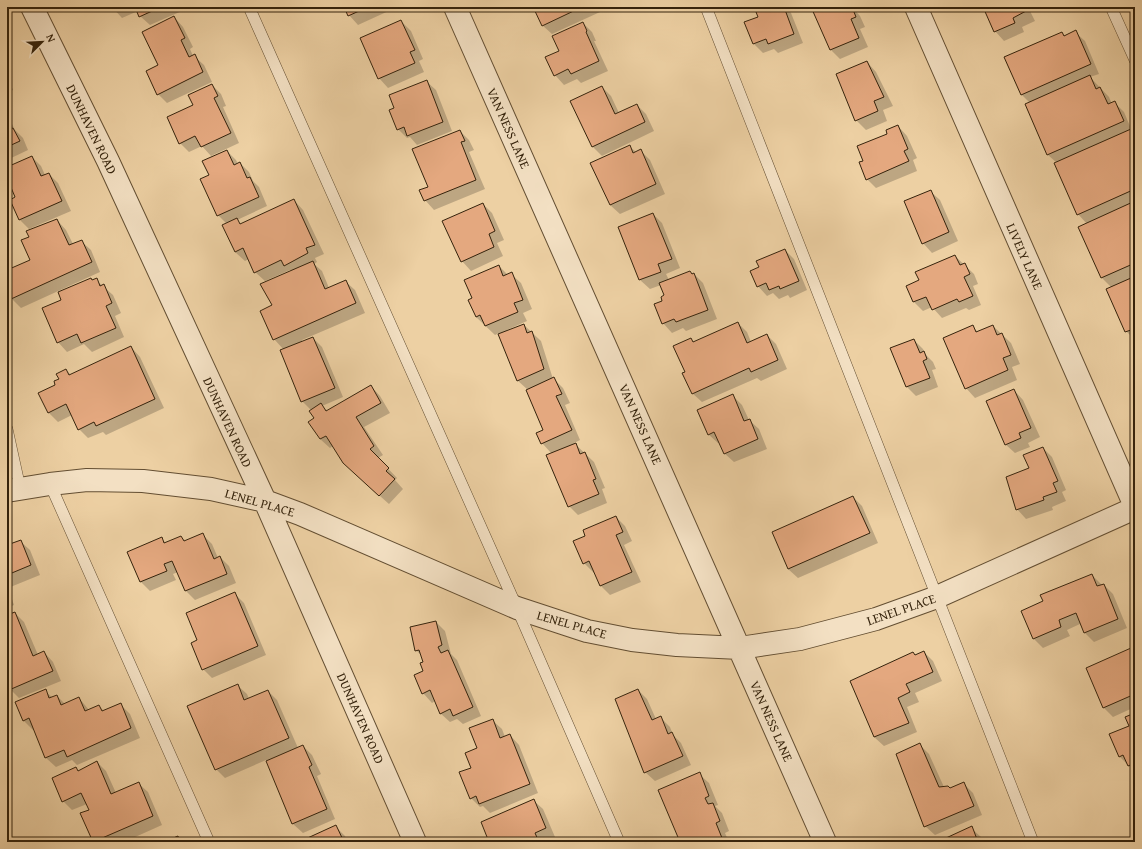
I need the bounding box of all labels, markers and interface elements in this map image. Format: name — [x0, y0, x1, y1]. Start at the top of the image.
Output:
north arrow — [22, 22, 62, 62]
text: N — [42, 31, 60, 45]
street label: DUNHAVEN ROAD — [62, 81, 122, 177]
street label: VAN NESS LANE — [482, 85, 535, 172]
street label: LIVELY LANE — [1001, 220, 1048, 293]
street label: DUNHAVEN ROAD — [198, 374, 257, 471]
street label: VAN NESS LANE — [614, 381, 667, 468]
street label: LENEL PLACE — [223, 483, 297, 522]
street label: LENEL PLACE — [864, 589, 939, 630]
street label: LENEL PLACE — [535, 605, 609, 644]
street label: DUNHAVEN ROAD — [332, 670, 389, 767]
street label: VAN NESS LANE — [745, 678, 798, 765]

